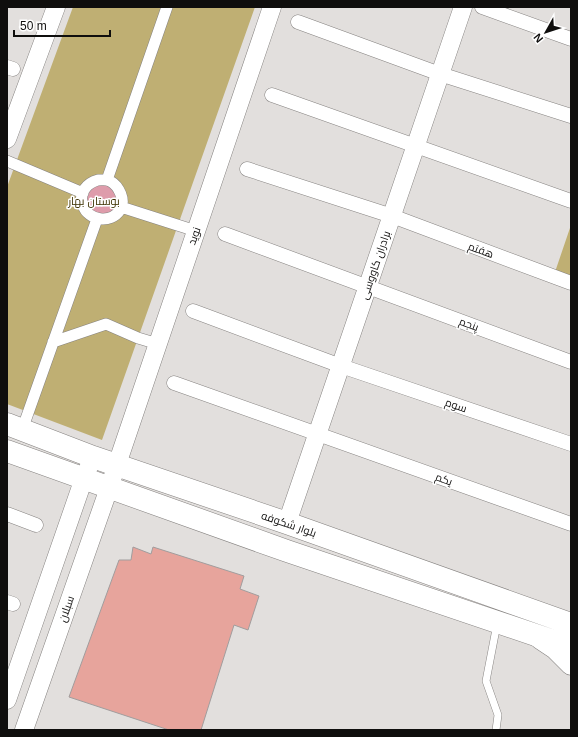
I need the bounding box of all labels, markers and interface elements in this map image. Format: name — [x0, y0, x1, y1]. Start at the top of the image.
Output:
scale bar — [14, 12, 110, 38]
north arrow — [526, 12, 566, 52]
text: 50 m — [20, 19, 47, 33]
text: N — [531, 31, 545, 45]
park label: بوستان بهار — [67, 195, 120, 208]
street label: نوید — [185, 225, 204, 247]
street label: برادران کاووسی — [358, 229, 393, 301]
street label: هفتم — [466, 240, 495, 262]
street label: پنجم — [457, 315, 481, 335]
street label: سوم — [443, 396, 469, 416]
street label: یکم — [433, 470, 454, 490]
street label: بلوار شکوفه — [260, 509, 318, 540]
street label: سبلان — [56, 594, 77, 624]

